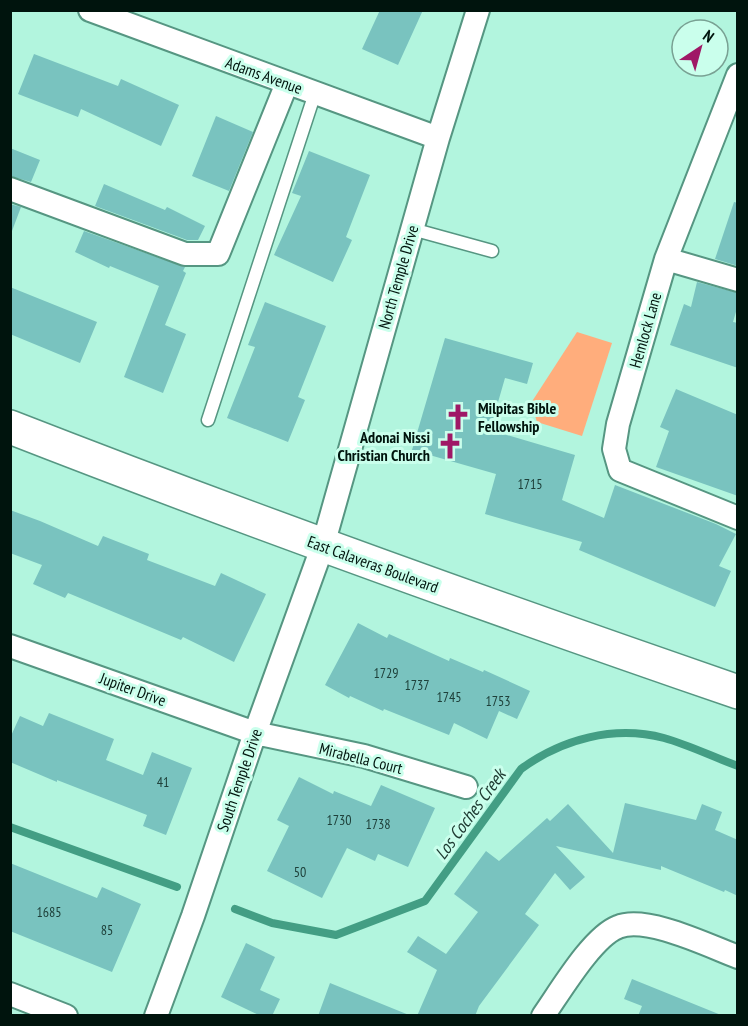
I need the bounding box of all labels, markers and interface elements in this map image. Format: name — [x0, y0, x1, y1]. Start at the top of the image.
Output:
north arrow — [670, 18, 730, 78]
text: N — [699, 25, 718, 46]
street label: Adams Avenue — [223, 52, 305, 98]
street label: North Temple Drive — [374, 223, 422, 331]
street label: Hemlock Lane — [625, 290, 665, 370]
place label: Milpitas Bible Fellowship — [478, 398, 556, 436]
church icon: Milpitas Bible Fellowship — [443, 402, 473, 432]
place label: Adonai Nissi Christian Church — [337, 427, 430, 465]
church icon: Adonai Nissi Christian Church — [435, 431, 465, 461]
house number: 1715 — [517, 475, 543, 493]
street label: East Calaveras Boulevard — [305, 531, 441, 597]
house number: 1729 — [373, 664, 399, 682]
street label: Jupiter Drive — [96, 667, 169, 710]
house number: 1737 — [404, 676, 430, 694]
house number: 1745 — [436, 688, 462, 706]
house number: 1753 — [485, 692, 511, 710]
street label: South Temple Drive — [212, 726, 266, 834]
street label: Mirabella Court — [317, 738, 405, 778]
water label: Los Coches Creek — [429, 763, 512, 864]
house number: 41 — [157, 773, 169, 791]
house number: 1730 — [326, 811, 352, 829]
house number: 1738 — [365, 815, 391, 833]
house number: 50 — [294, 863, 306, 881]
house number: 1685 — [36, 903, 62, 921]
house number: 85 — [101, 921, 113, 939]

